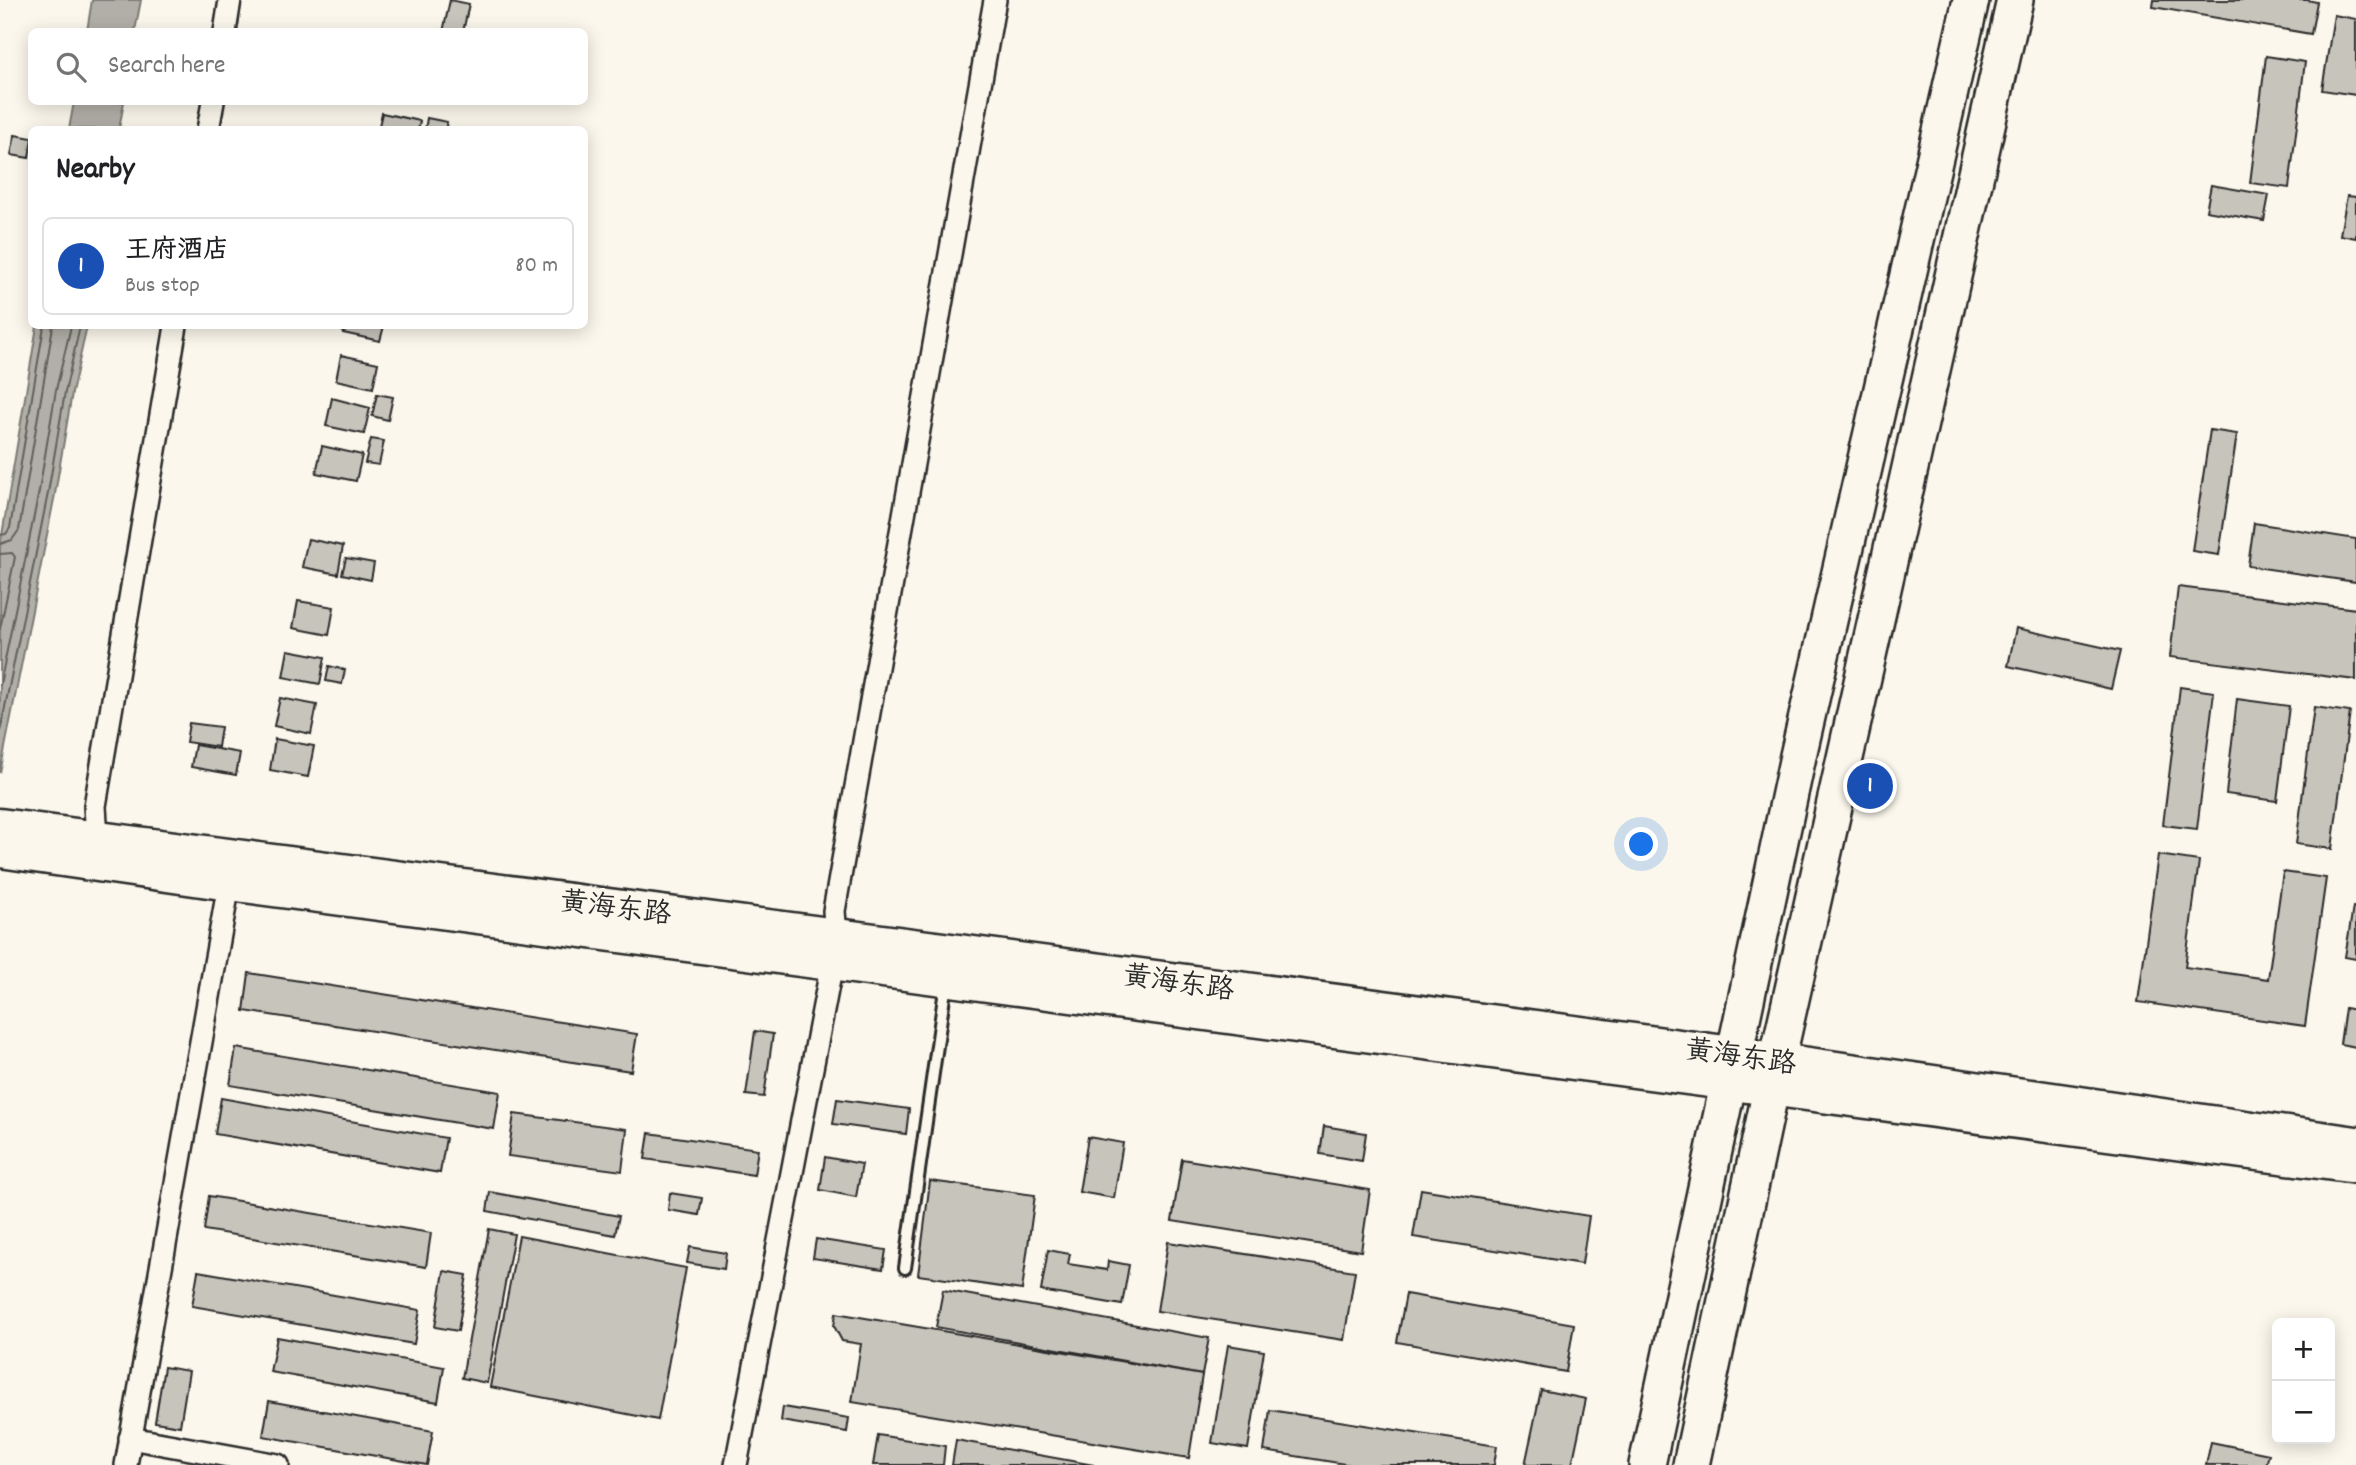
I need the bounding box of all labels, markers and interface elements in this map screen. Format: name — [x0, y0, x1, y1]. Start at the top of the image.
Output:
search box — [28, 28, 588, 105]
icon: search — [52, 48, 90, 86]
text: Search here — [108, 48, 226, 85]
text: Nearby — [56, 150, 134, 193]
text: 王府酒店 — [125, 233, 229, 270]
text: 1 — [78, 250, 84, 283]
text: 80 m — [515, 250, 558, 283]
text: Bus stop — [125, 270, 200, 303]
pin: 1 — [1847, 760, 1893, 812]
your location — [1624, 827, 1658, 861]
street label: 黄海东路 — [557, 884, 673, 938]
street label: 黄海东路 — [1120, 958, 1237, 1014]
street label: 黄海东路 — [1682, 1032, 1799, 1088]
map controls — [2272, 1318, 2335, 1444]
button: + — [2272, 1318, 2335, 1381]
button: − — [2272, 1381, 2335, 1444]

